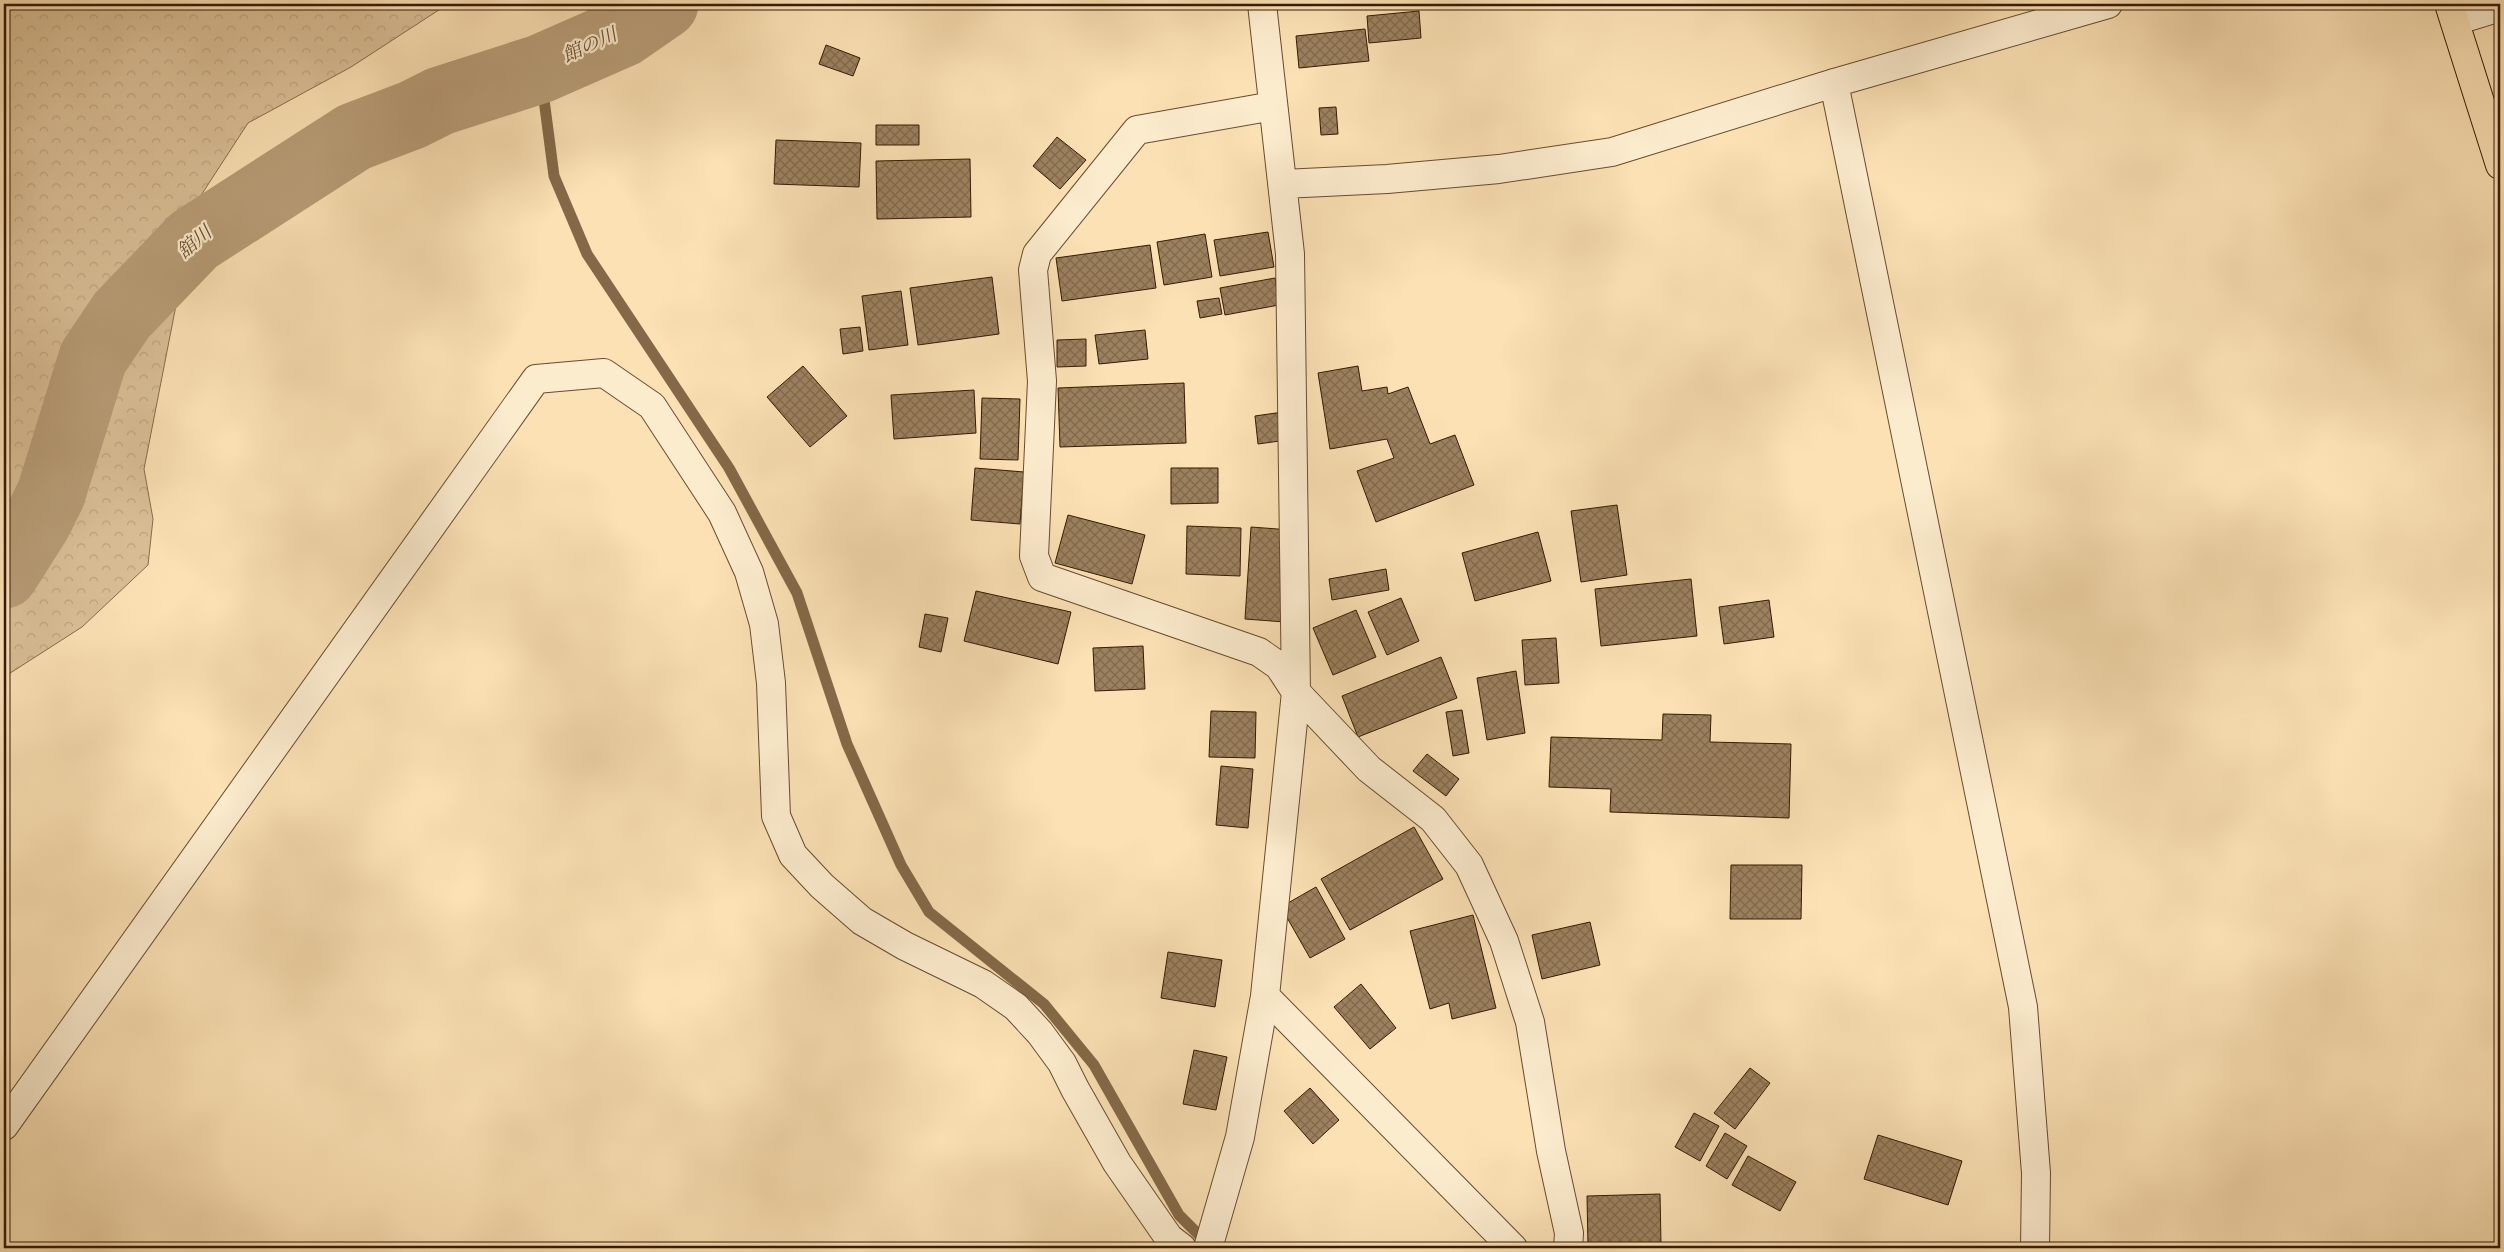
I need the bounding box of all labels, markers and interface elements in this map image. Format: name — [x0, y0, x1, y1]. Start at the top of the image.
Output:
water label: 館の川 — [559, 23, 623, 69]
water label: 舘川 — [173, 220, 219, 264]

